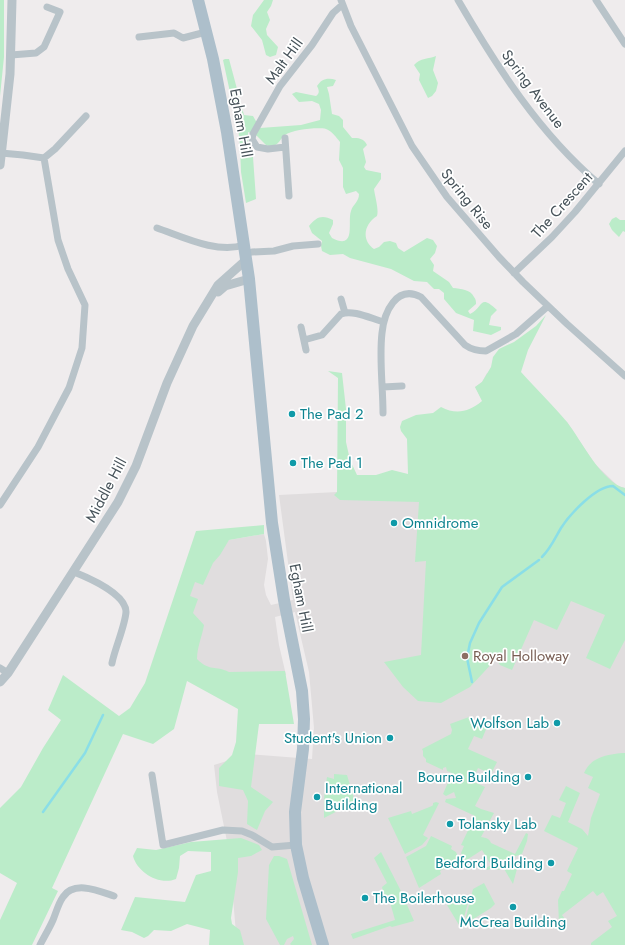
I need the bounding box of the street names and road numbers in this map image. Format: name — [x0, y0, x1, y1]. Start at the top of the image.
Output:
street label: Malt Hill — [260, 33, 308, 89]
street label: Spring Avenue — [496, 45, 570, 133]
street label: Egham Hill — [224, 87, 258, 159]
street label: Spring Rise — [436, 164, 499, 234]
street label: The Crescent — [526, 167, 598, 243]
street label: Middle Hill — [80, 454, 132, 526]
street label: Egham Hill — [284, 562, 318, 634]

